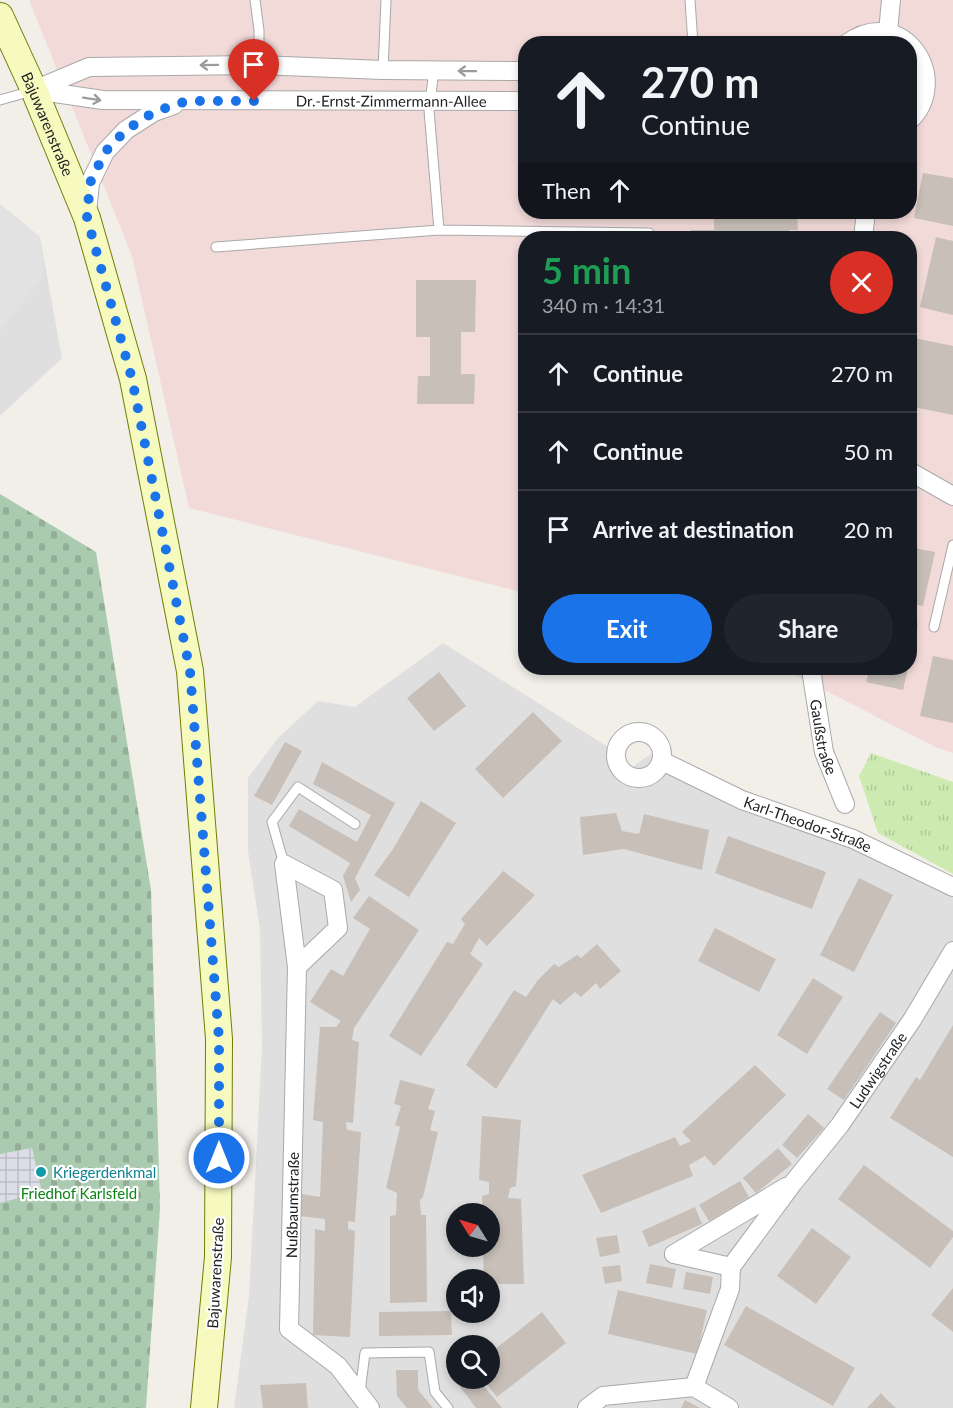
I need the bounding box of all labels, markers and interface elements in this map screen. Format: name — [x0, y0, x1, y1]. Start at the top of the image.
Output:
pin — [228, 39, 279, 101]
icon: arrive — [237, 48, 270, 81]
text: 270 m — [641, 57, 759, 107]
one-way arrow — [199, 59, 219, 71]
icon: ahead — [542, 60, 620, 138]
one-way arrow — [457, 65, 477, 76]
street label: Bajuwarenstraße — [18, 69, 78, 179]
street label: Dr.-Ernst-Zimmermann-Allee — [296, 91, 487, 110]
one-way arrow — [82, 93, 102, 104]
text: Continue — [641, 108, 750, 141]
icon: ahead — [603, 174, 636, 207]
text: Then — [542, 177, 591, 204]
text: 5 min — [542, 248, 631, 292]
button: close — [830, 251, 893, 314]
text: 340 m · 14:31 — [542, 293, 665, 317]
icon: ahead — [542, 357, 575, 390]
text: Continue — [593, 360, 683, 387]
text: 270 m — [831, 360, 893, 387]
icon: ahead — [542, 435, 575, 468]
text: Continue — [593, 438, 683, 465]
text: 50 m — [844, 438, 893, 465]
icon: arrive — [542, 513, 575, 546]
text: Arrive at destination — [593, 516, 794, 543]
text: 20 m — [844, 516, 893, 543]
button: Exit — [542, 594, 712, 663]
button: Share — [724, 594, 893, 663]
street label: Gaußstraße — [807, 698, 841, 777]
street label: Karl-Theodor-Straße — [741, 792, 875, 856]
street label: Ludwigstraße — [845, 1028, 910, 1112]
position arrow — [187, 1126, 251, 1190]
street label: Nußbaumstraße — [282, 1152, 302, 1258]
place label: Kriegerdenkmal — [53, 1163, 156, 1181]
marker: Kriegerdenkmal — [34, 1165, 48, 1179]
park label: Friedhof Karlsfeld — [21, 1184, 137, 1202]
north arrow — [446, 1203, 500, 1257]
map controls — [446, 1203, 500, 1389]
street label: Bajuwarenstraße — [203, 1217, 227, 1329]
button: sound — [446, 1269, 500, 1323]
button: search — [446, 1335, 500, 1389]

